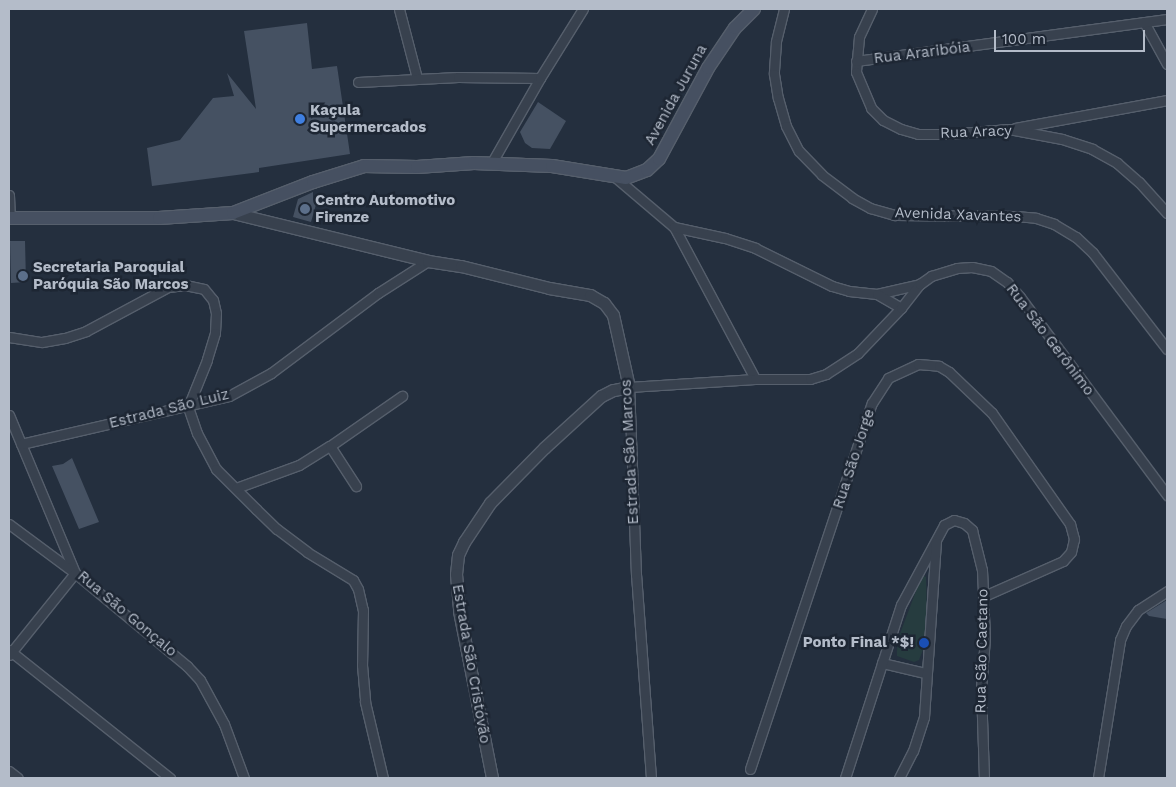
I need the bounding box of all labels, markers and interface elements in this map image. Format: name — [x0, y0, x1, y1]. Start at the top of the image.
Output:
scale bar — [996, 20, 1147, 52]
text: 100 m — [1002, 30, 1046, 48]
street label: Rua Araribóia — [872, 38, 972, 68]
street label: Avenida Juruna — [641, 41, 711, 149]
place label: Kaçula Supermercados — [310, 101, 426, 136]
marker: Kaçula Supermercados — [294, 113, 306, 125]
street label: Rua Aracy — [939, 122, 1013, 142]
place label: Centro Automotivo Firenze — [315, 191, 455, 226]
marker: Centro Automotivo Firenze — [299, 203, 311, 215]
street label: Avenida Xavantes — [894, 204, 1022, 226]
place label: Secretaria Paroquial Paróquia São Marcos — [33, 258, 189, 293]
marker: Secretaria Paroquial Paróquia São Marcos — [17, 270, 29, 282]
street label: Rua São Gerônimo — [1002, 280, 1098, 400]
street label: Estrada São Marcos — [617, 379, 643, 525]
street label: Estrada São Luiz — [107, 385, 231, 433]
street label: Rua São Jorge — [829, 407, 879, 511]
street label: Rua São Gonçalo — [74, 567, 180, 661]
street label: Estrada São Cristóvão — [448, 583, 494, 745]
street label: Rua São Caetano — [972, 588, 992, 714]
place label: Ponto Final *$! — [802, 634, 914, 652]
marker: Ponto Final *$! — [918, 637, 930, 649]

